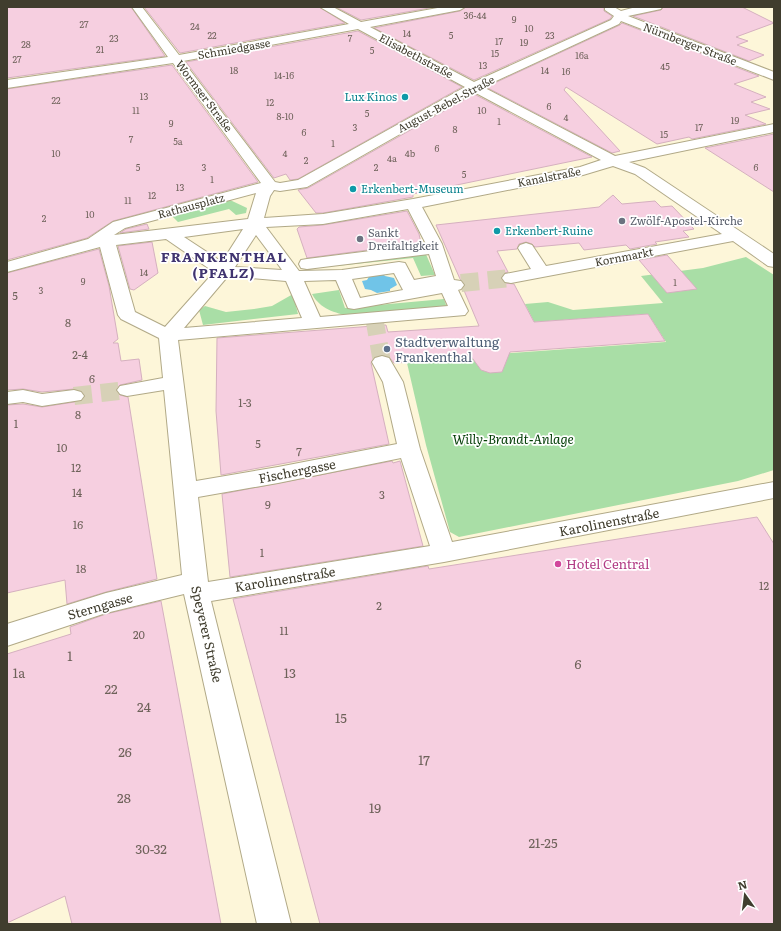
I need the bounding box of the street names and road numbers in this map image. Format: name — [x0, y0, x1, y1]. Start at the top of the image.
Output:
street label: Nürnberger Straße — [641, 18, 740, 68]
street label: Elisabethstraße — [376, 29, 457, 82]
street label: Schmiedgasse — [196, 34, 272, 62]
street label: Wormser Straße — [173, 56, 237, 135]
street label: August-Bebel-Straße — [394, 71, 497, 136]
street label: Kanalstraße — [516, 162, 582, 190]
street label: Rathausplatz — [156, 188, 226, 222]
street label: Kornmarkt — [593, 242, 655, 270]
street label: Fischergasse — [257, 454, 337, 487]
street label: Karolinenstraße — [557, 502, 661, 541]
street label: Karolinenstraße — [233, 561, 337, 596]
street label: Speyerer Straße — [187, 584, 228, 684]
street label: Sterngasse — [65, 587, 135, 624]

